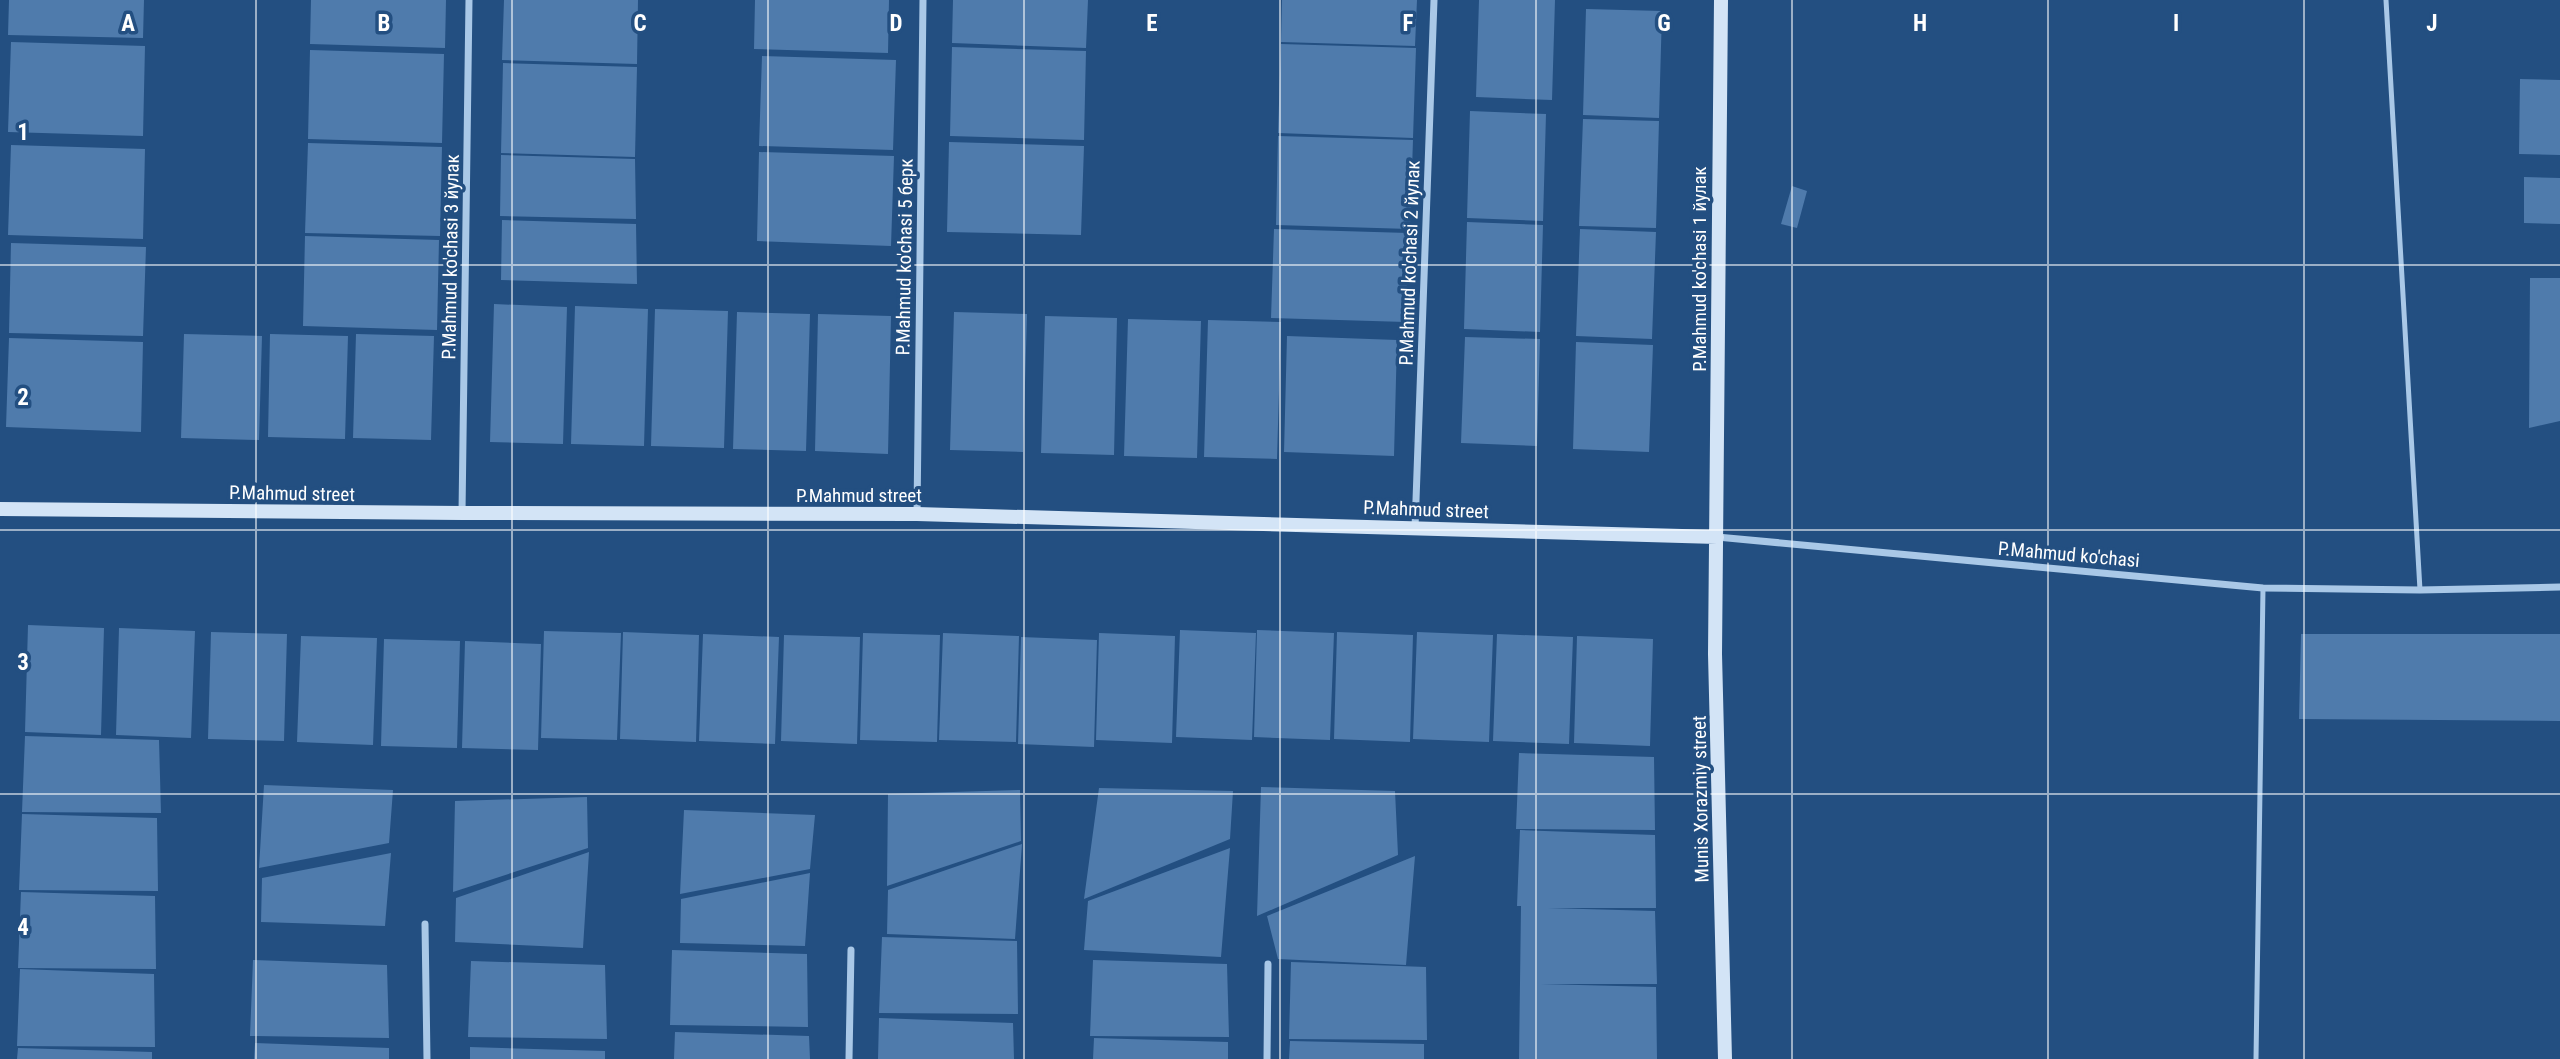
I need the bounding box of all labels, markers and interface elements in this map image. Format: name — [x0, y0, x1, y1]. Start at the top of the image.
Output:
text: A — [121, 10, 135, 37]
text: B — [378, 10, 390, 37]
text: C — [633, 10, 647, 37]
text: D — [890, 10, 903, 37]
text: E — [1146, 10, 1158, 37]
text: F — [1403, 10, 1414, 37]
text: G — [1657, 10, 1671, 37]
text: H — [1913, 10, 1927, 37]
text: I — [2173, 10, 2179, 37]
text: J — [2426, 10, 2438, 37]
text: 1 — [17, 119, 29, 146]
street label: P.Mahmud ko'chasi 3 йулак — [437, 154, 464, 360]
street label: P.Mahmud ko'chasi 5 берк — [891, 158, 918, 356]
street label: P.Mahmud ko'chasi 2 йулак — [1394, 160, 1425, 366]
street label: P.Mahmud ko'chasi 1 йулак — [1688, 166, 1711, 372]
text: 2 — [17, 384, 29, 411]
street label: P.Mahmud street — [229, 481, 355, 506]
street label: P.Mahmud street — [796, 484, 922, 507]
street label: P.Mahmud street — [1363, 496, 1489, 523]
street label: P.Mahmud ko'chasi — [1997, 537, 2141, 572]
text: 3 — [17, 649, 29, 676]
street label: Munis Xorazmiy street — [1688, 715, 1713, 883]
text: 4 — [17, 914, 29, 941]

